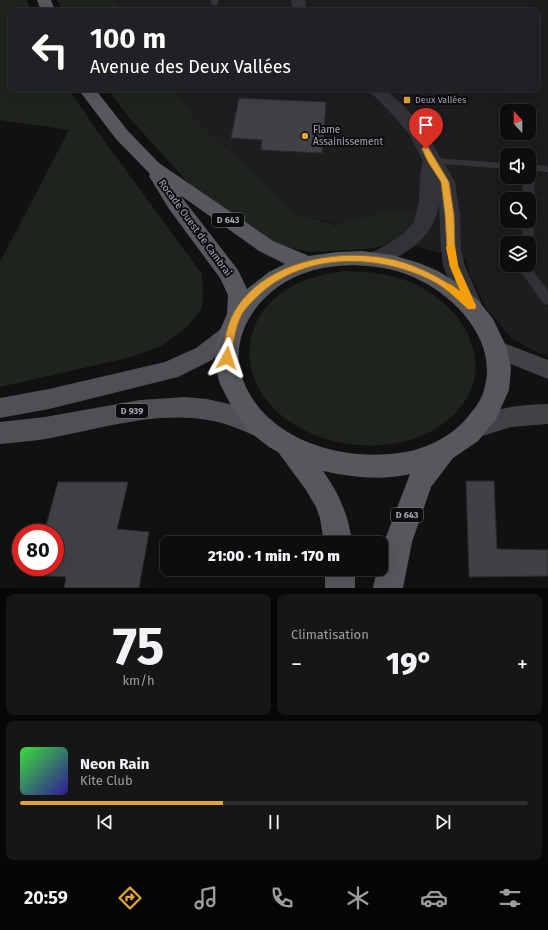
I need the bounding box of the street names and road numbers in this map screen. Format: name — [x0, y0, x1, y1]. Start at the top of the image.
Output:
street label: Rocade Ouest de Cambrai — [156, 177, 234, 279]
road number: D 643 — [212, 213, 244, 227]
road number: D 939 — [116, 404, 148, 418]
road number: D 643 — [391, 508, 423, 522]

